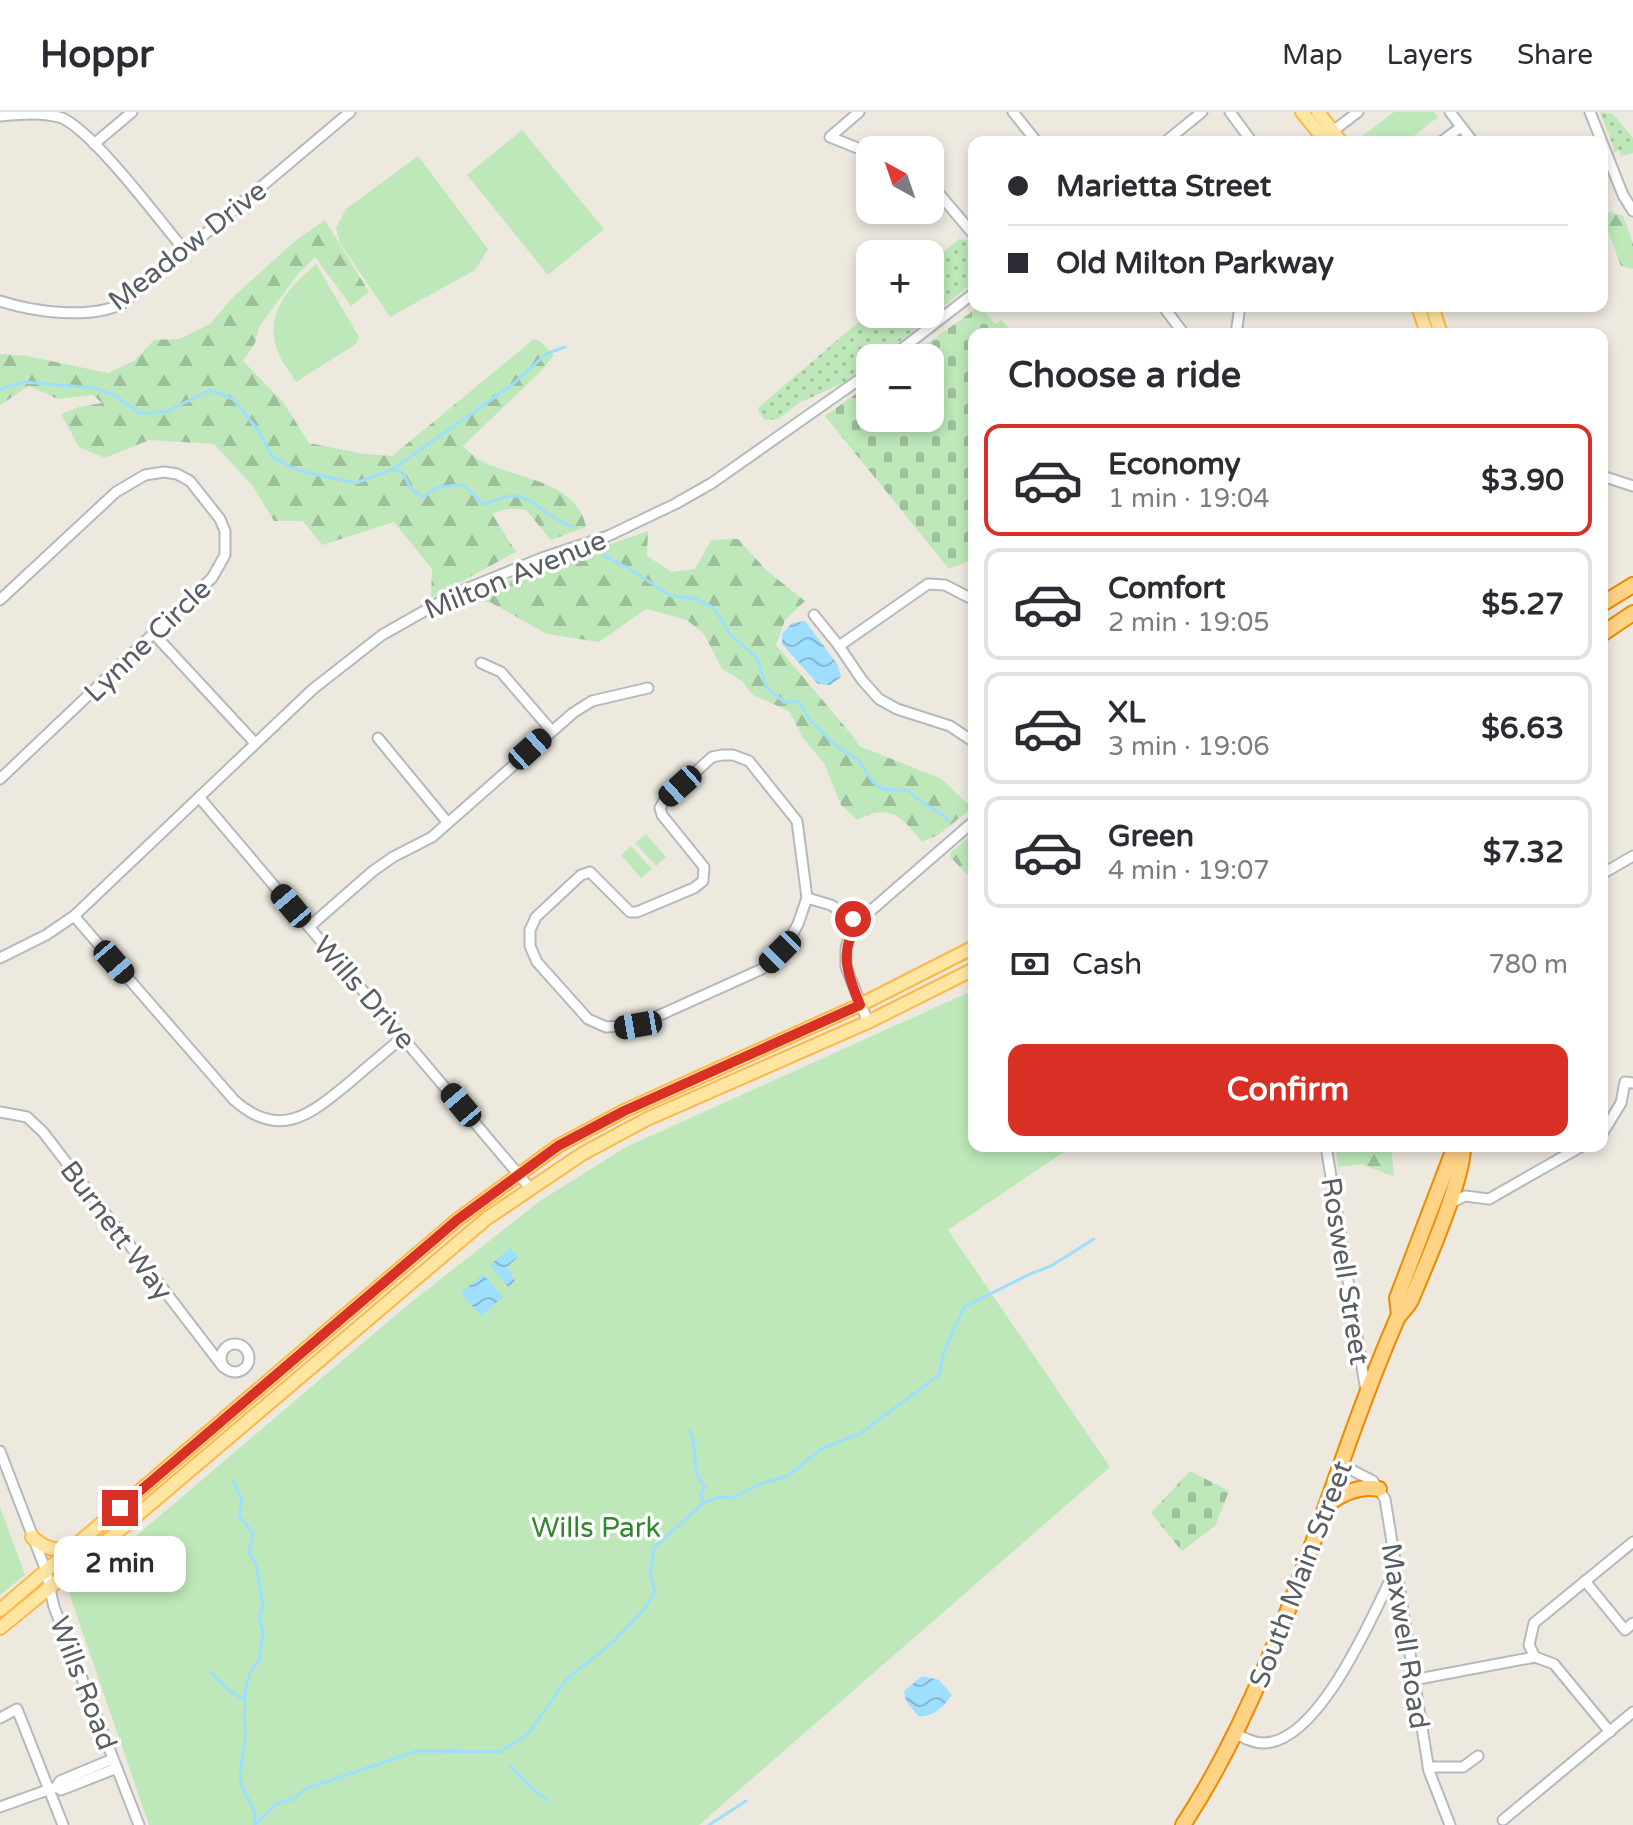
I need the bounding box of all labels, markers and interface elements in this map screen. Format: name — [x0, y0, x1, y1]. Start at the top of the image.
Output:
text: Hoppr — [40, 32, 154, 78]
text: Map — [1282, 38, 1343, 72]
text: Layers — [1387, 38, 1473, 72]
text: Share — [1517, 38, 1593, 72]
north arrow — [856, 136, 944, 224]
map controls — [856, 136, 944, 432]
text: Marietta Street — [1056, 168, 1271, 205]
street label: Meadow Drive — [102, 174, 273, 318]
button: + — [856, 240, 944, 328]
text: Old Milton Parkway — [1056, 245, 1334, 282]
button: − — [856, 344, 944, 432]
text: Choose a ride — [1008, 354, 1241, 397]
icon: car — [1012, 444, 1084, 516]
text: Economy — [1108, 446, 1241, 483]
text: $3.90 — [1481, 462, 1564, 499]
text: 1 min · 19:04 — [1108, 483, 1270, 514]
street label: Milton Avenue — [420, 523, 611, 627]
icon: car — [1012, 568, 1084, 640]
text: Comfort — [1108, 570, 1226, 607]
street label: Lynne Circle — [77, 572, 218, 710]
text: $5.27 — [1482, 586, 1564, 623]
text: 2 min · 19:05 — [1108, 607, 1270, 638]
icon: car — [1012, 692, 1084, 764]
text: XL — [1108, 694, 1145, 731]
text: $6.63 — [1481, 710, 1564, 747]
car — [504, 724, 556, 774]
text: 3 min · 19:06 — [1108, 731, 1270, 762]
car — [654, 761, 706, 811]
icon: car — [1012, 816, 1084, 888]
text: Green — [1108, 818, 1194, 855]
text: $7.32 — [1483, 834, 1564, 871]
text: 4 min · 19:07 — [1108, 855, 1270, 886]
car — [266, 880, 316, 932]
route start — [835, 901, 871, 937]
car — [755, 927, 805, 977]
street label: Wills Drive — [306, 929, 423, 1056]
car — [89, 936, 139, 988]
icon: cash — [1008, 942, 1052, 986]
text: Cash — [1072, 946, 1142, 983]
text: 780 m — [1488, 949, 1568, 980]
car — [612, 1009, 664, 1041]
button: Confirm — [1008, 1044, 1568, 1136]
car — [436, 1079, 486, 1131]
street label: Burnett Way — [53, 1154, 180, 1307]
street label: Roswell Street — [1313, 1175, 1377, 1368]
street label: South Main Street — [1242, 1456, 1360, 1693]
route end — [102, 1490, 138, 1526]
park label: Wills Park — [531, 1511, 661, 1545]
callout: 2 min — [54, 1536, 186, 1592]
street label: Maxwell Road — [1374, 1541, 1436, 1732]
text: 2 min — [85, 1548, 155, 1579]
street label: Wills Road — [42, 1612, 124, 1755]

